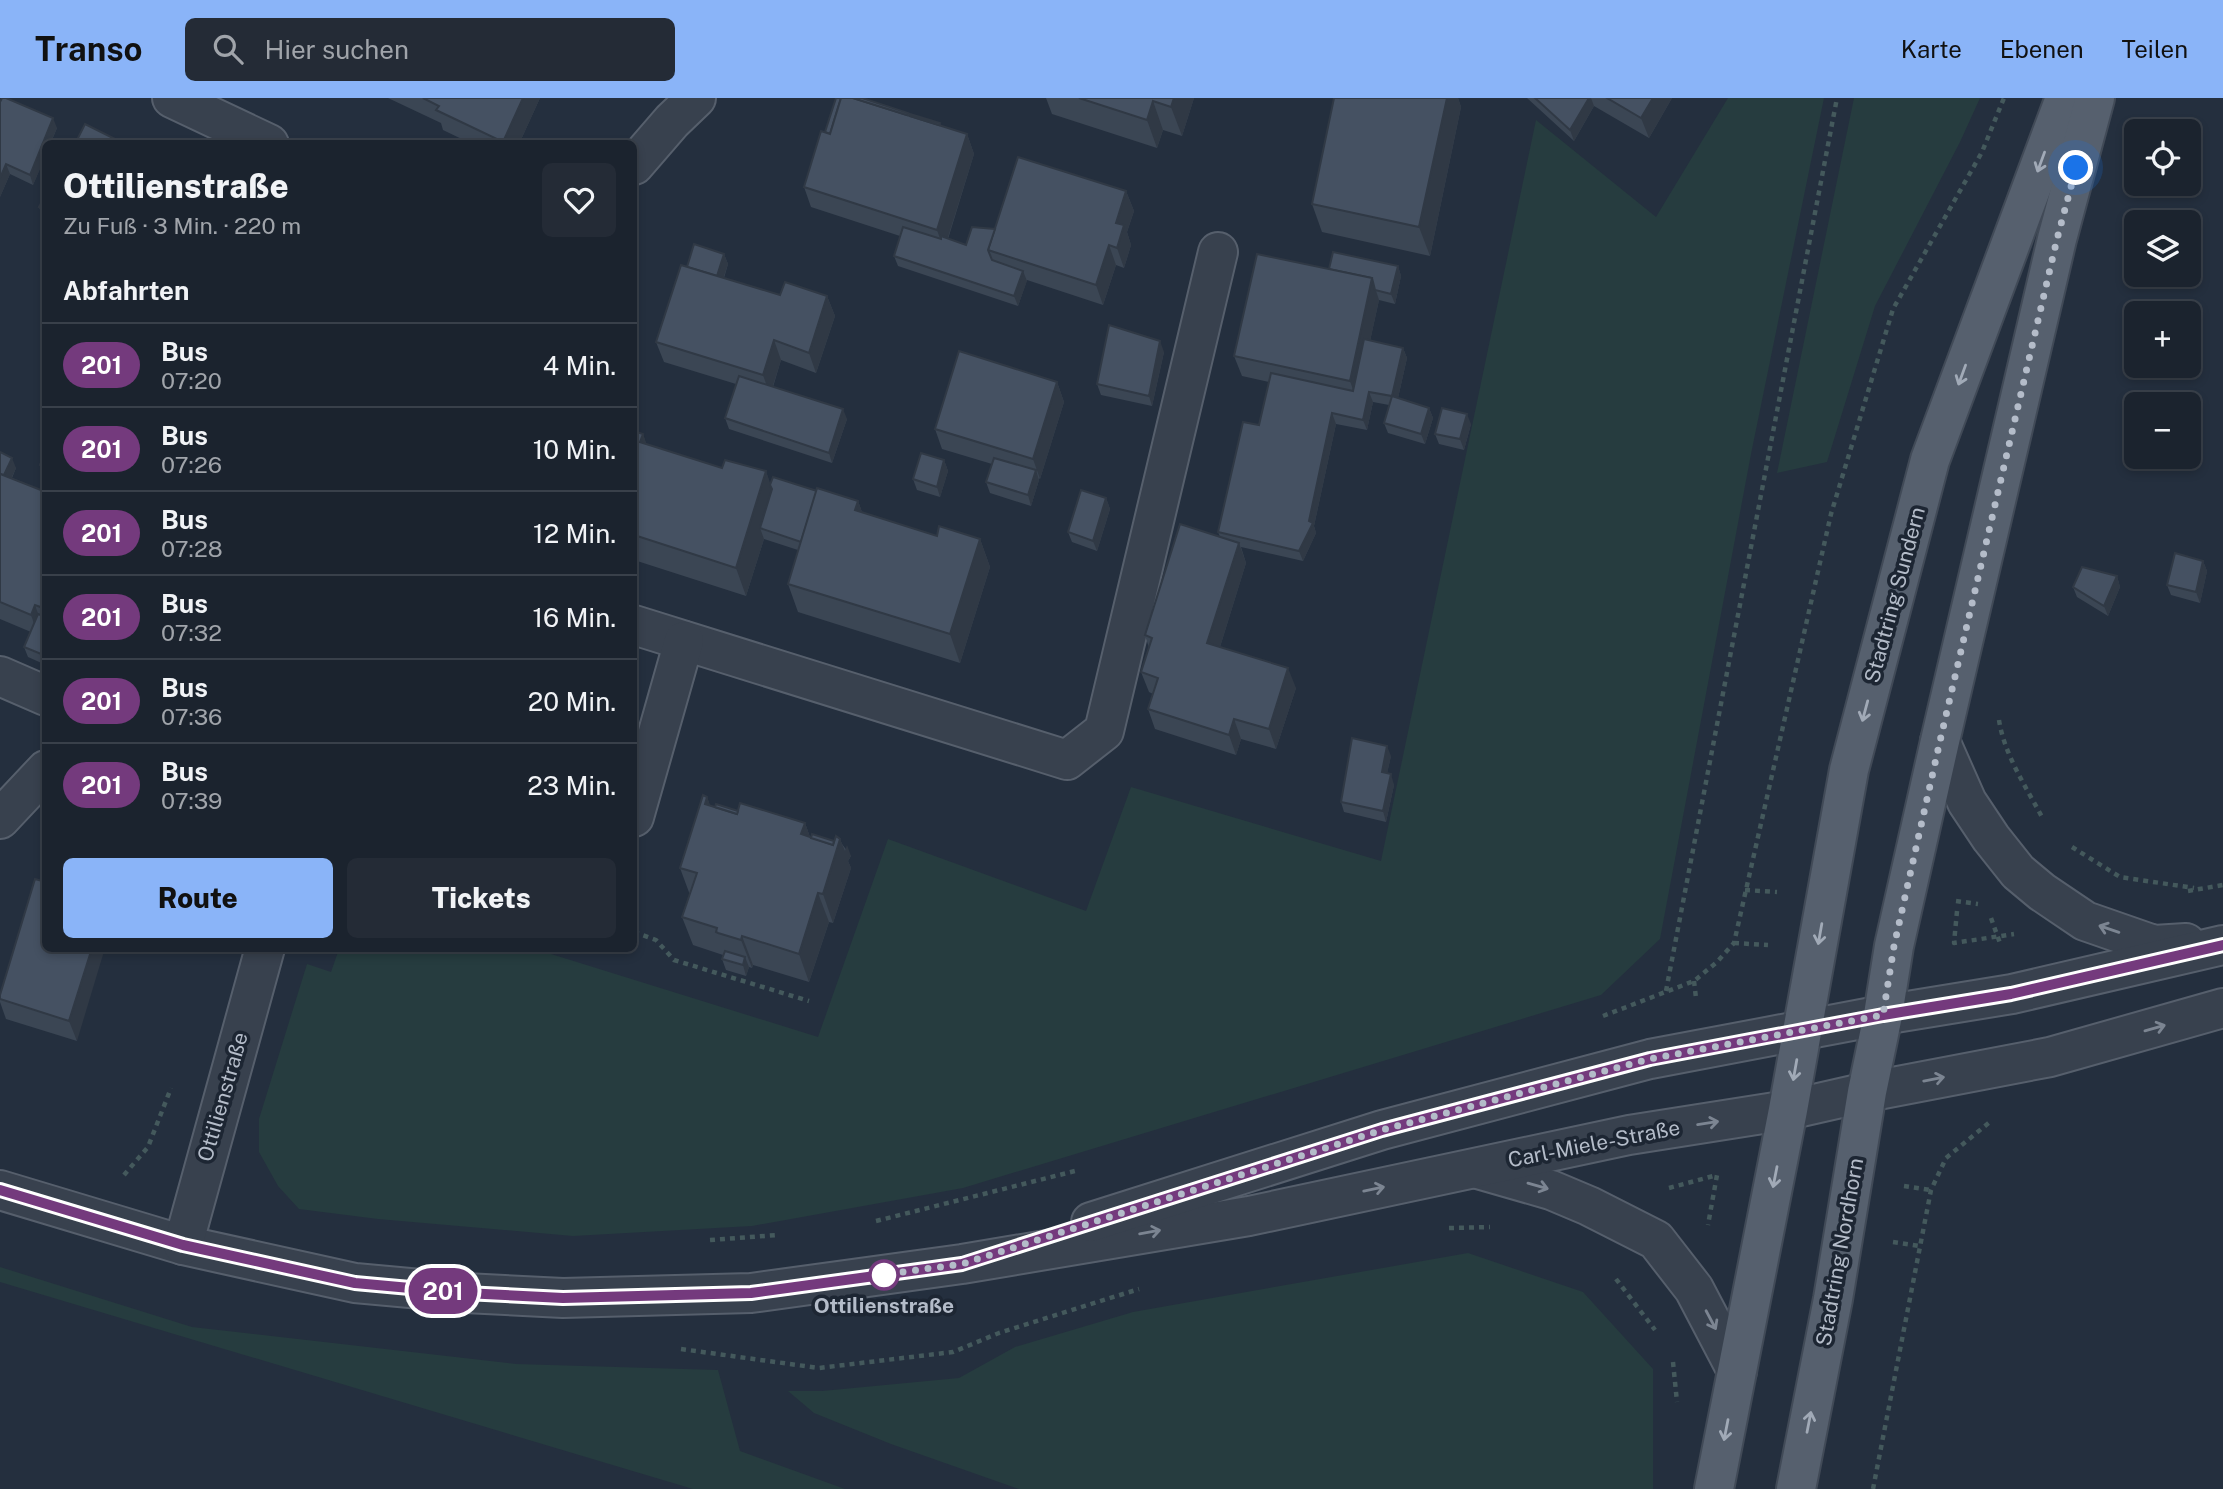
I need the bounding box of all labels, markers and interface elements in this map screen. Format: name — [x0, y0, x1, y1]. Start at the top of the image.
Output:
search box — [185, 18, 675, 81]
text: Transo — [35, 30, 143, 68]
icon: search — [209, 30, 247, 68]
text: Hier suchen — [265, 34, 409, 65]
text: Karte — [1901, 35, 1962, 63]
text: Ebenen — [2000, 35, 2084, 63]
text: Teilen — [2122, 35, 2188, 63]
map controls — [2124, 119, 2201, 469]
button: locate — [2124, 119, 2201, 196]
one-way arrow — [2034, 150, 2046, 172]
your location — [2058, 150, 2093, 185]
button: heart — [542, 163, 616, 237]
text: Ottilienstraße — [63, 167, 289, 205]
button: layers — [2124, 210, 2201, 287]
text: Zu Fuß · 3 Min. · 220 m — [63, 212, 301, 239]
text: Abfahrten — [63, 275, 189, 306]
button: + — [2124, 301, 2201, 378]
text: Bus — [161, 336, 208, 367]
text: 4 Min. — [543, 350, 616, 381]
text: 201 — [81, 351, 122, 379]
one-way arrow — [1955, 364, 1967, 386]
text: 07:20 — [161, 367, 222, 394]
button: − — [2124, 392, 2201, 469]
text: Bus — [161, 420, 208, 451]
text: 10 Min. — [533, 434, 616, 465]
text: 201 — [81, 435, 122, 463]
text: 07:26 — [161, 451, 222, 478]
text: Bus — [161, 504, 208, 535]
street label: Stadtring Sundern — [1859, 504, 1930, 686]
text: 12 Min. — [533, 518, 616, 549]
text: 201 — [81, 519, 122, 547]
text: 07:28 — [161, 535, 223, 562]
text: Bus — [161, 588, 208, 619]
text: 16 Min. — [532, 602, 616, 633]
text: 201 — [81, 603, 122, 631]
text: 07:32 — [161, 619, 222, 646]
text: Bus — [161, 672, 208, 703]
text: 20 Min. — [528, 686, 616, 717]
text: 201 — [81, 687, 122, 715]
one-way arrow — [1857, 700, 1870, 722]
text: 07:36 — [161, 703, 222, 730]
text: Bus — [161, 756, 208, 787]
text: 23 Min. — [527, 770, 616, 801]
text: 201 — [81, 771, 122, 799]
text: 07:39 — [161, 787, 222, 814]
button: Route — [63, 858, 333, 938]
button: Tickets — [347, 858, 616, 938]
one-way arrow — [1813, 922, 1826, 945]
one-way arrow — [2098, 922, 2120, 934]
one-way arrow — [2144, 1020, 2166, 1033]
street label: Ottilienstraße — [192, 1029, 253, 1164]
one-way arrow — [1788, 1058, 1802, 1081]
one-way arrow — [1922, 1071, 1945, 1085]
street label: Carl-Miele-Straße — [1506, 1115, 1682, 1172]
one-way arrow — [1696, 1116, 1719, 1129]
street label: Stadtring Nordhorn — [1811, 1156, 1868, 1348]
one-way arrow — [1767, 1165, 1781, 1188]
one-way arrow — [1362, 1181, 1385, 1195]
one-way arrow — [1527, 1181, 1549, 1194]
one-way arrow — [1139, 1225, 1161, 1238]
marker: Ottilienstraße — [869, 1260, 899, 1290]
line badge: 201 — [403, 1268, 483, 1314]
text: 201 — [423, 1277, 463, 1305]
place label: Ottilienstraße — [814, 1293, 954, 1318]
one-way arrow — [1704, 1310, 1718, 1330]
one-way arrow — [1803, 1411, 1816, 1434]
one-way arrow — [1718, 1418, 1732, 1441]

